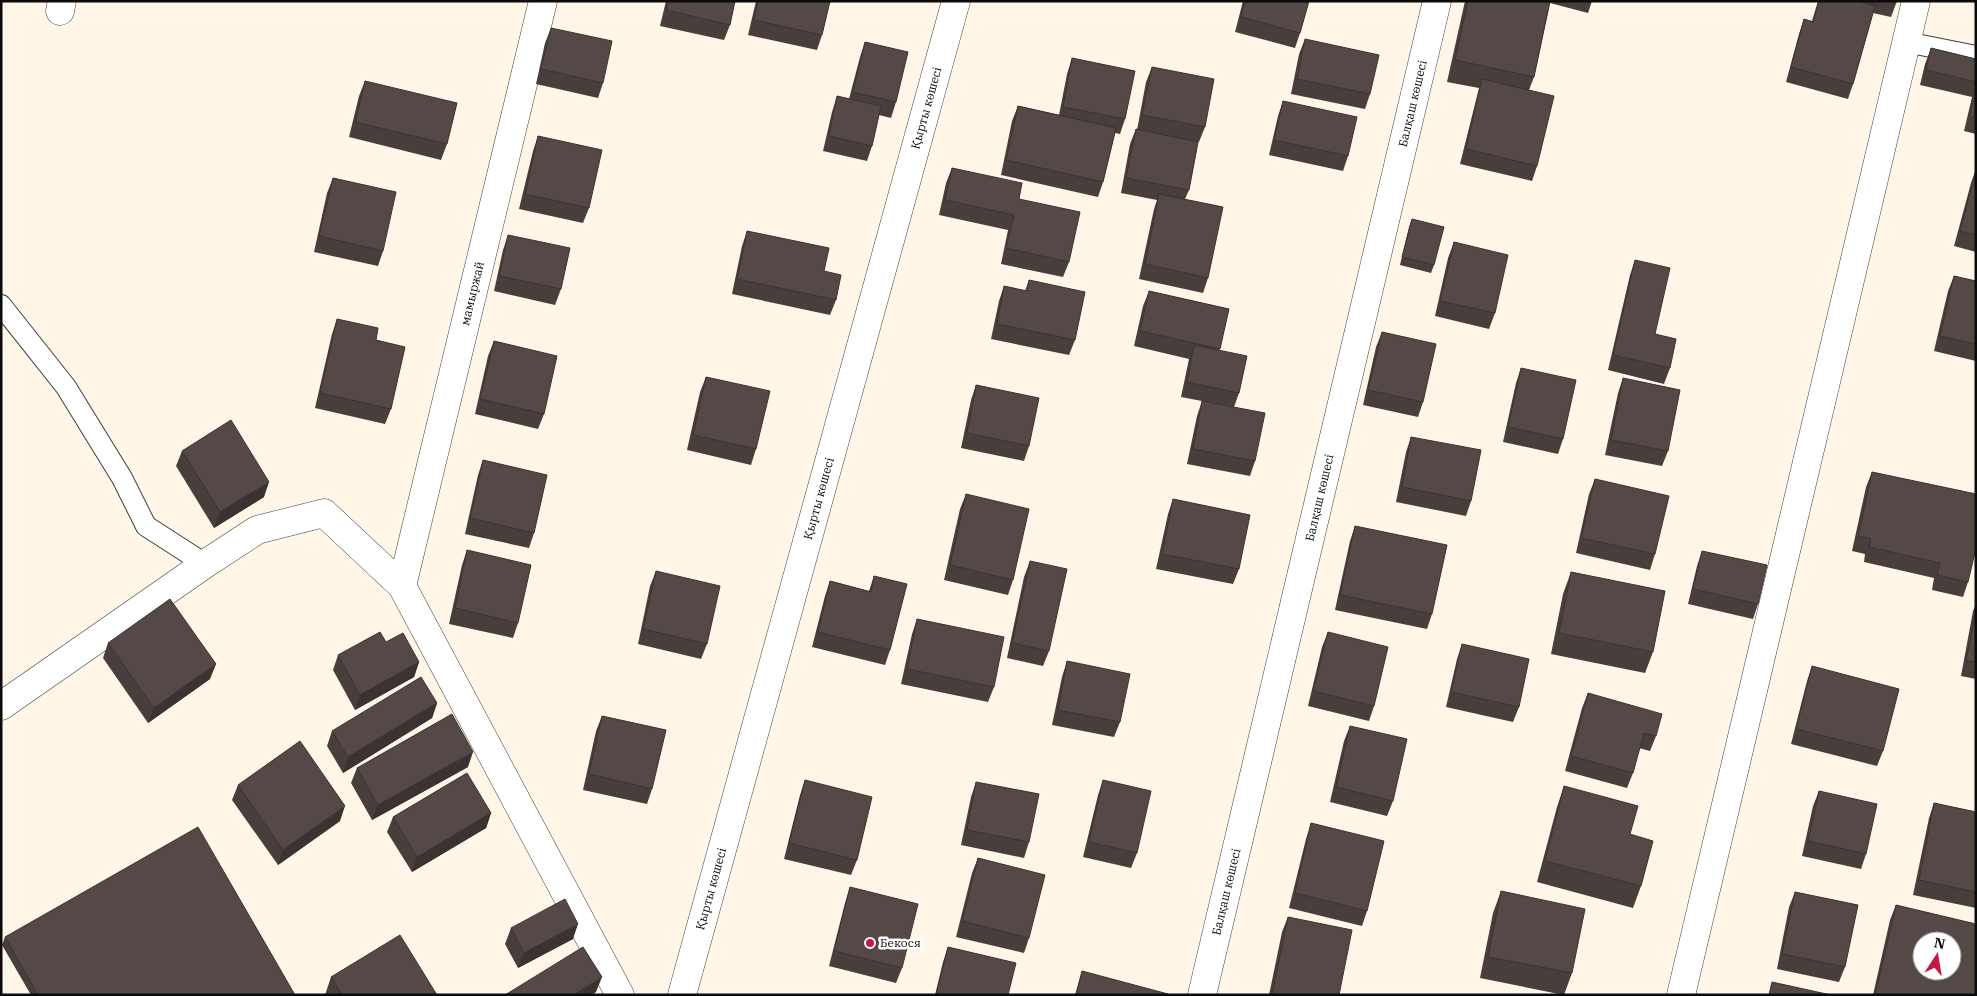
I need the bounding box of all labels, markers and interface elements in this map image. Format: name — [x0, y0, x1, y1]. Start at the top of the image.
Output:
street label: Балқаш көшесі — [1395, 58, 1430, 148]
street label: Қырты көшесі — [908, 65, 945, 151]
street label: мамыржай — [457, 260, 487, 327]
street label: Балқаш көшесі — [1302, 452, 1337, 543]
street label: Қырты көшесі — [800, 455, 837, 541]
street label: Қырты көшесі — [692, 846, 729, 932]
street label: Балқаш көшесі — [1208, 847, 1243, 937]
north arrow — [1912, 931, 1962, 981]
text: N — [1932, 933, 1947, 953]
place label: Бекося — [880, 935, 921, 950]
marker: Бекося — [864, 937, 876, 949]

